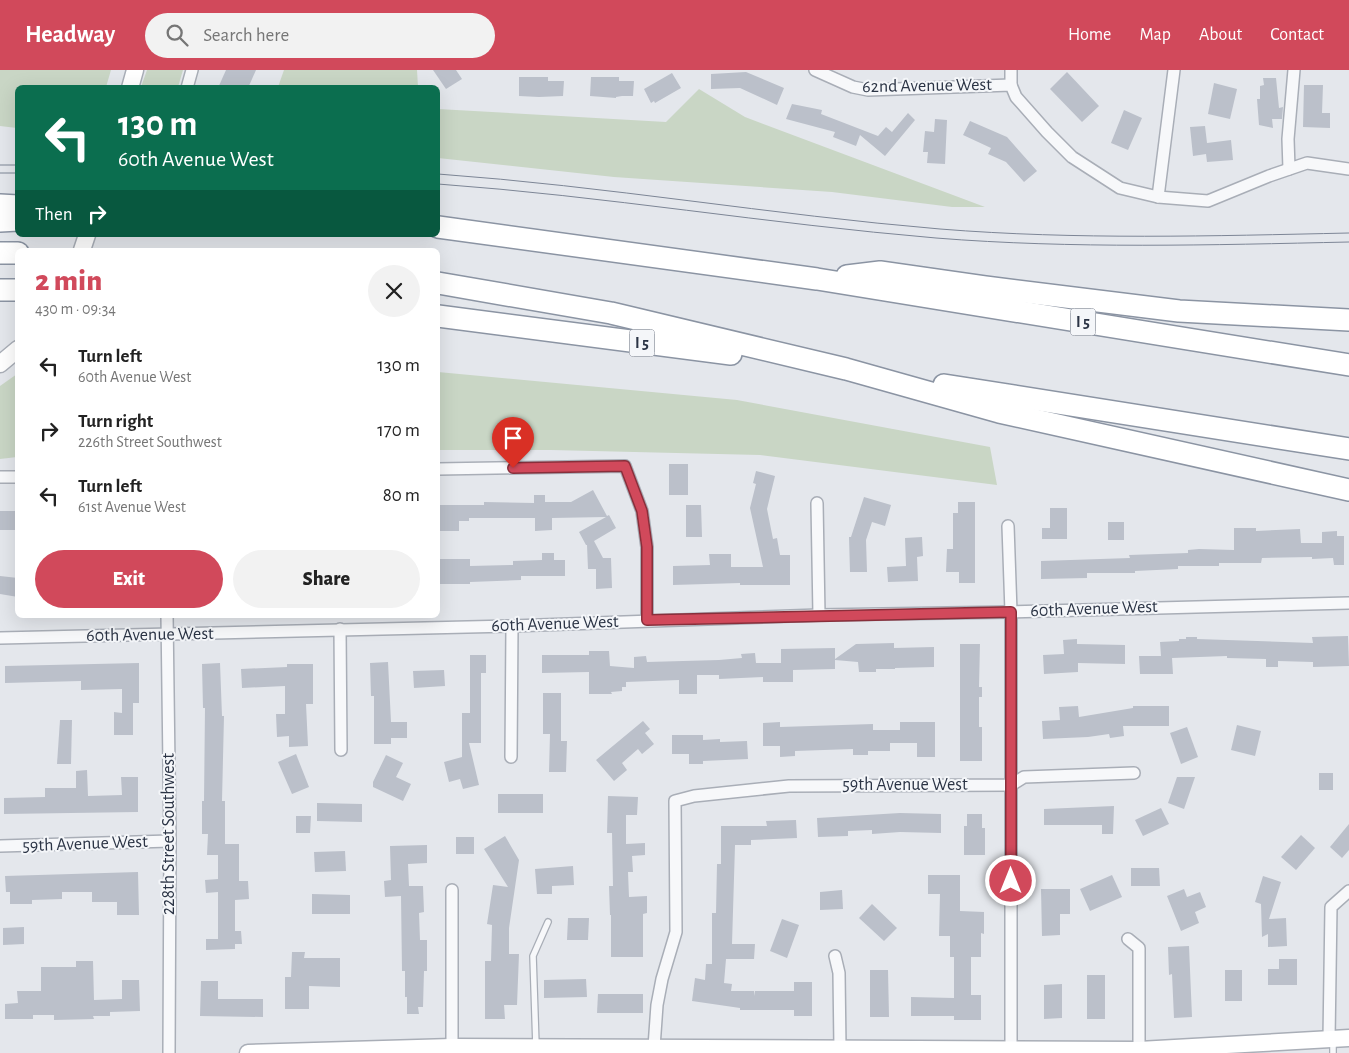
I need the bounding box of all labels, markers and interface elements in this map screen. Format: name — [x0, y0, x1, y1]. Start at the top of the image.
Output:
search box — [145, 13, 495, 58]
icon: search — [163, 21, 191, 49]
text: Headway — [25, 23, 115, 47]
text: Search here — [203, 26, 289, 45]
text: Home — [1068, 26, 1111, 44]
text: Map — [1139, 26, 1171, 44]
text: About — [1199, 26, 1242, 44]
text: Contact — [1270, 26, 1324, 44]
street label: 62nd Avenue West — [862, 76, 992, 96]
icon: left — [35, 105, 100, 170]
text: 130 m — [118, 107, 197, 142]
text: 60th Avenue West — [118, 148, 274, 170]
icon: right — [83, 200, 111, 228]
text: Then — [35, 205, 73, 224]
button: close — [368, 265, 420, 317]
text: 2 min — [35, 266, 102, 296]
text: 430 m · 09:34 — [35, 301, 116, 317]
road number: I 5 — [1070, 308, 1096, 336]
road number: I 5 — [630, 330, 654, 356]
text: Turn left — [78, 347, 142, 366]
icon: left — [35, 352, 63, 380]
text: 130 m — [377, 356, 420, 375]
text: 60th Avenue West — [78, 369, 191, 385]
text: Turn right — [78, 412, 153, 431]
icon: right — [35, 417, 63, 445]
pin — [492, 417, 534, 468]
text: 170 m — [377, 421, 420, 440]
icon: arrive — [499, 424, 527, 452]
text: 226th Street Southwest — [78, 434, 222, 450]
text: Turn left — [78, 477, 142, 496]
icon: left — [35, 482, 63, 510]
text: 80 m — [383, 486, 420, 505]
text: 61st Avenue West — [78, 499, 186, 515]
button: Exit — [35, 550, 223, 608]
button: Share — [233, 550, 420, 608]
street label: 60th Avenue West — [1030, 598, 1158, 620]
street label: 60th Avenue West — [491, 613, 619, 635]
street label: 60th Avenue West — [86, 625, 214, 645]
street label: 228th Street Southwest — [160, 753, 178, 915]
street label: 59th Avenue West — [842, 776, 968, 794]
street label: 59th Avenue West — [22, 833, 148, 855]
position arrow — [984, 854, 1036, 906]

